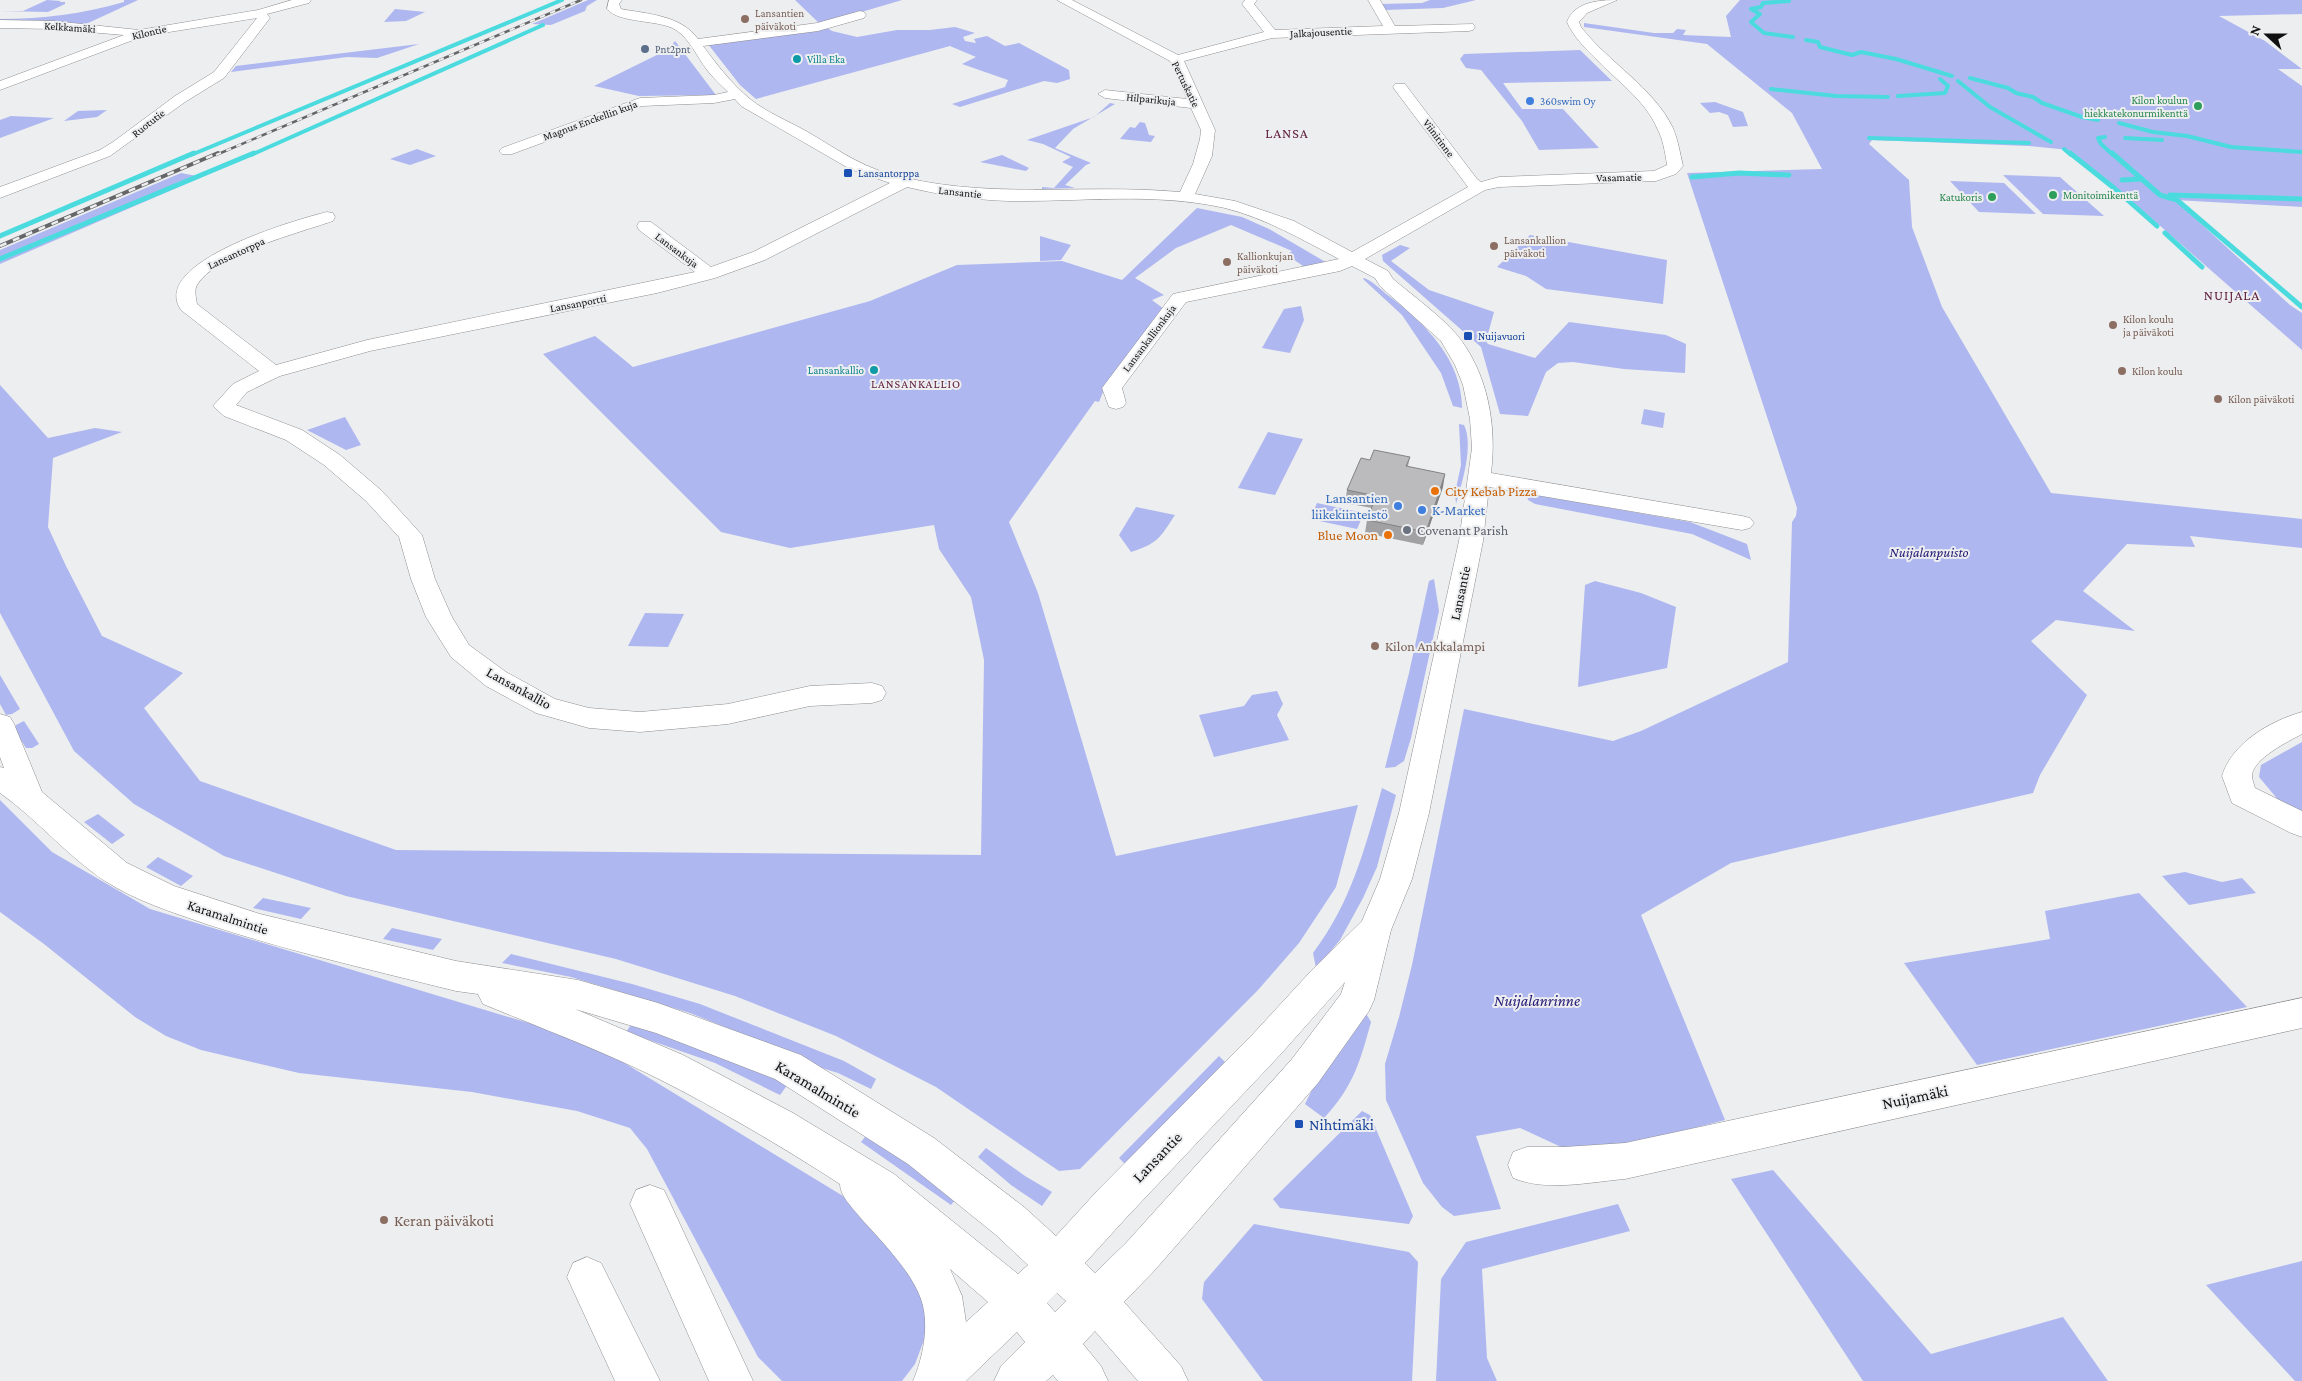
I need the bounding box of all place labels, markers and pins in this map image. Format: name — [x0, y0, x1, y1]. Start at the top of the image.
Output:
place label: Lansantien päiväkoti — [755, 7, 804, 33]
marker: Lansantien päiväkoti — [739, 13, 751, 25]
marker: Pnt2pnt — [639, 43, 651, 55]
place label: Pnt2pnt — [655, 43, 691, 56]
marker: Villa Eka — [791, 53, 803, 65]
place label: Villa Eka — [807, 53, 845, 65]
place label: Kilon koulun hiekkatekonurmikenttä — [2084, 94, 2188, 119]
marker: 360swim Oy — [1524, 95, 1536, 107]
place label: 360swim Oy — [1540, 95, 1597, 108]
marker: Kilon koulun hiekkatekonurmikenttä — [2192, 100, 2204, 112]
marker: Lansantorppa — [842, 167, 854, 179]
place label: Lansantorppa — [858, 167, 919, 180]
marker: Monitoimikenttä — [2047, 189, 2059, 201]
place label: Monitoimikenttä — [2063, 189, 2138, 201]
place label: Katukoris — [1939, 191, 1982, 203]
marker: Katukoris — [1986, 191, 1998, 203]
place label: Lansankallion päiväkoti — [1504, 234, 1566, 260]
marker: Lansankallion päiväkoti — [1488, 240, 1500, 252]
place label: Kallionkujan päiväkoti — [1237, 250, 1293, 276]
marker: Kallionkujan päiväkoti — [1221, 256, 1233, 268]
place label: Kilon koulu ja päiväkoti — [2122, 313, 2174, 339]
marker: Kilon koulu ja päiväkoti — [2107, 319, 2119, 331]
marker: Nuijavuori — [1462, 330, 1474, 342]
place label: Nuijavuori — [1478, 330, 1525, 343]
place label: Lansankallio — [808, 364, 865, 376]
marker: Lansankallio — [868, 364, 880, 376]
marker: Kilon koulu — [2116, 365, 2128, 377]
place label: Kilon koulu — [2132, 365, 2183, 377]
marker: Kilon päiväkoti — [2212, 393, 2224, 405]
place label: Kilon päiväkoti — [2228, 393, 2295, 406]
place label: City Kebab Pizza — [1445, 483, 1538, 499]
marker: City Kebab Pizza — [1429, 485, 1441, 497]
place label: Lansantien liikekiinteistö — [1311, 490, 1388, 522]
marker: Lansantien liikekiinteistö — [1392, 500, 1404, 512]
place label: K-Market — [1432, 502, 1486, 518]
marker: K-Market — [1416, 504, 1428, 516]
place label: Covenant Parish — [1417, 522, 1509, 538]
marker: Covenant Parish — [1401, 524, 1413, 536]
place label: Blue Moon — [1317, 527, 1378, 543]
marker: Blue Moon — [1382, 529, 1394, 541]
place label: Kilon Ankkalampi — [1385, 638, 1485, 654]
marker: Kilon Ankkalampi — [1369, 640, 1381, 652]
place label: Nihtimäki — [1309, 1116, 1374, 1133]
marker: Nihtimäki — [1293, 1118, 1305, 1130]
place label: Keran päiväkoti — [394, 1212, 494, 1230]
marker: Keran päiväkoti — [378, 1214, 390, 1226]

